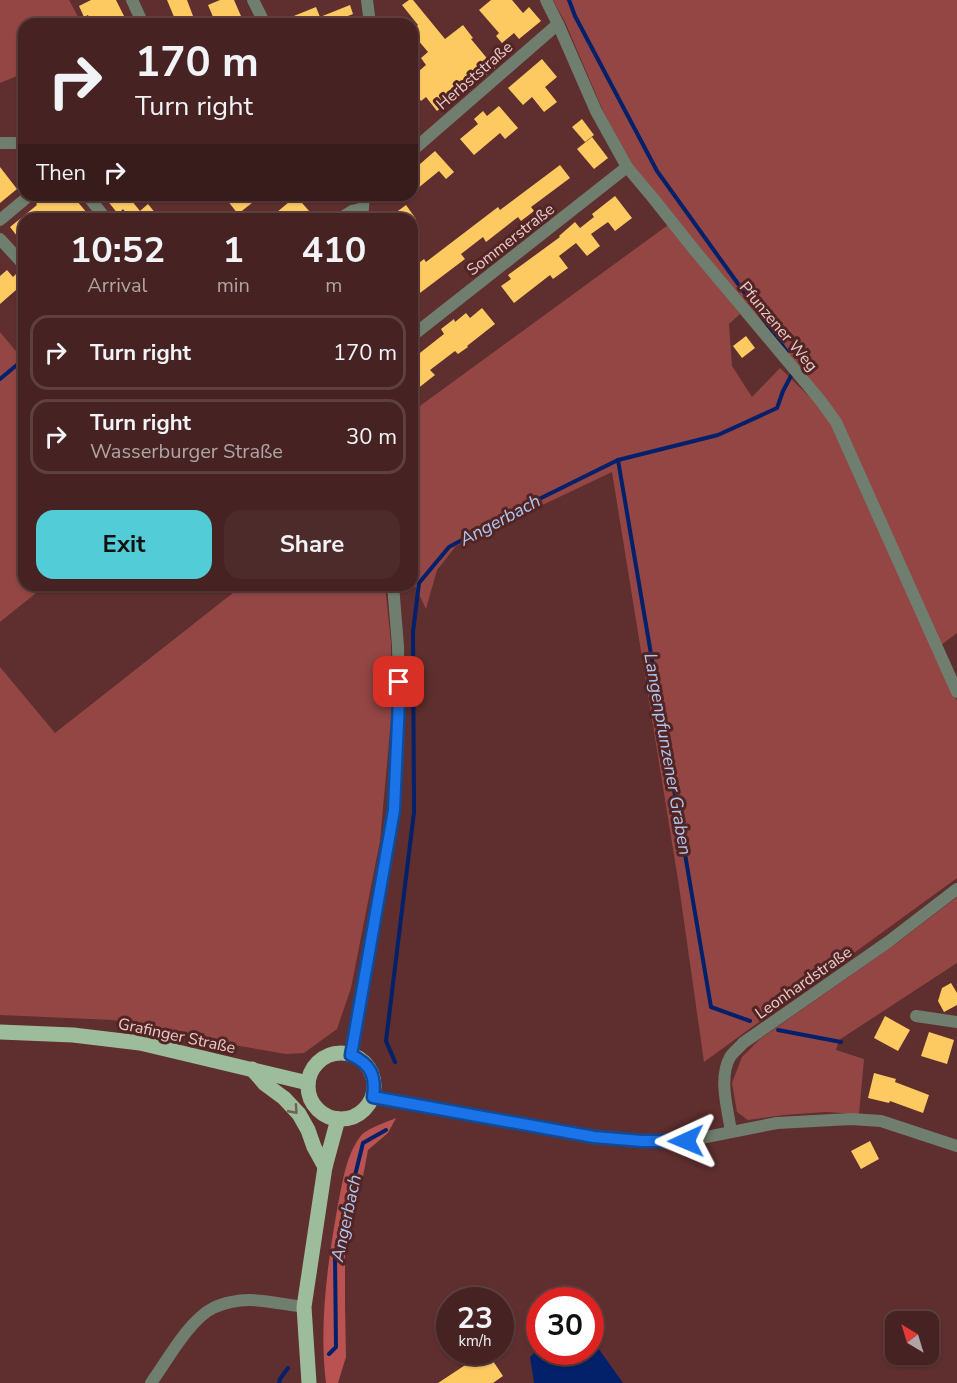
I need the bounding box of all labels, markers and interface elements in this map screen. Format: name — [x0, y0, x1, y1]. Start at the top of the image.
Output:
text: 170 m — [135, 34, 259, 91]
street label: Herbststraße — [432, 36, 518, 115]
icon: right — [36, 42, 114, 120]
text: Turn right — [135, 88, 253, 125]
icon: right — [98, 156, 131, 189]
text: Then — [36, 158, 86, 188]
street label: Sommerstraße — [462, 198, 559, 281]
text: 10:52 — [70, 226, 165, 275]
text: 1 — [222, 226, 244, 275]
text: 410 — [301, 226, 366, 275]
text: Arrival — [87, 272, 147, 299]
text: min — [217, 272, 250, 299]
text: m — [325, 272, 342, 299]
street label: Pfunzener Weg — [734, 277, 822, 376]
icon: right — [39, 336, 72, 369]
text: Turn right — [90, 338, 191, 368]
text: 170 m — [333, 338, 397, 368]
text: Turn right — [90, 408, 191, 438]
icon: right — [39, 420, 72, 453]
text: 30 m — [346, 422, 397, 452]
text: Wasserburger Straße — [90, 438, 283, 465]
water label: Angerbach — [454, 489, 545, 552]
button: Exit — [36, 510, 212, 579]
button: Share — [224, 510, 400, 579]
water label: Langenpfunzener Graben — [638, 651, 698, 857]
pin — [373, 656, 424, 707]
icon: arrive — [382, 665, 415, 698]
street label: Leonhardstraße — [751, 941, 856, 1024]
street label: Grafinger Straße — [116, 1013, 237, 1059]
one-way arrow — [287, 1103, 298, 1113]
position arrow — [654, 1109, 718, 1173]
water label: Angerbach — [325, 1172, 367, 1265]
speed limit sign: 30 — [526, 1287, 604, 1365]
text: 23 — [457, 1298, 493, 1339]
north arrow — [885, 1311, 939, 1365]
map controls — [885, 1311, 939, 1365]
text: km/h — [458, 1331, 492, 1351]

